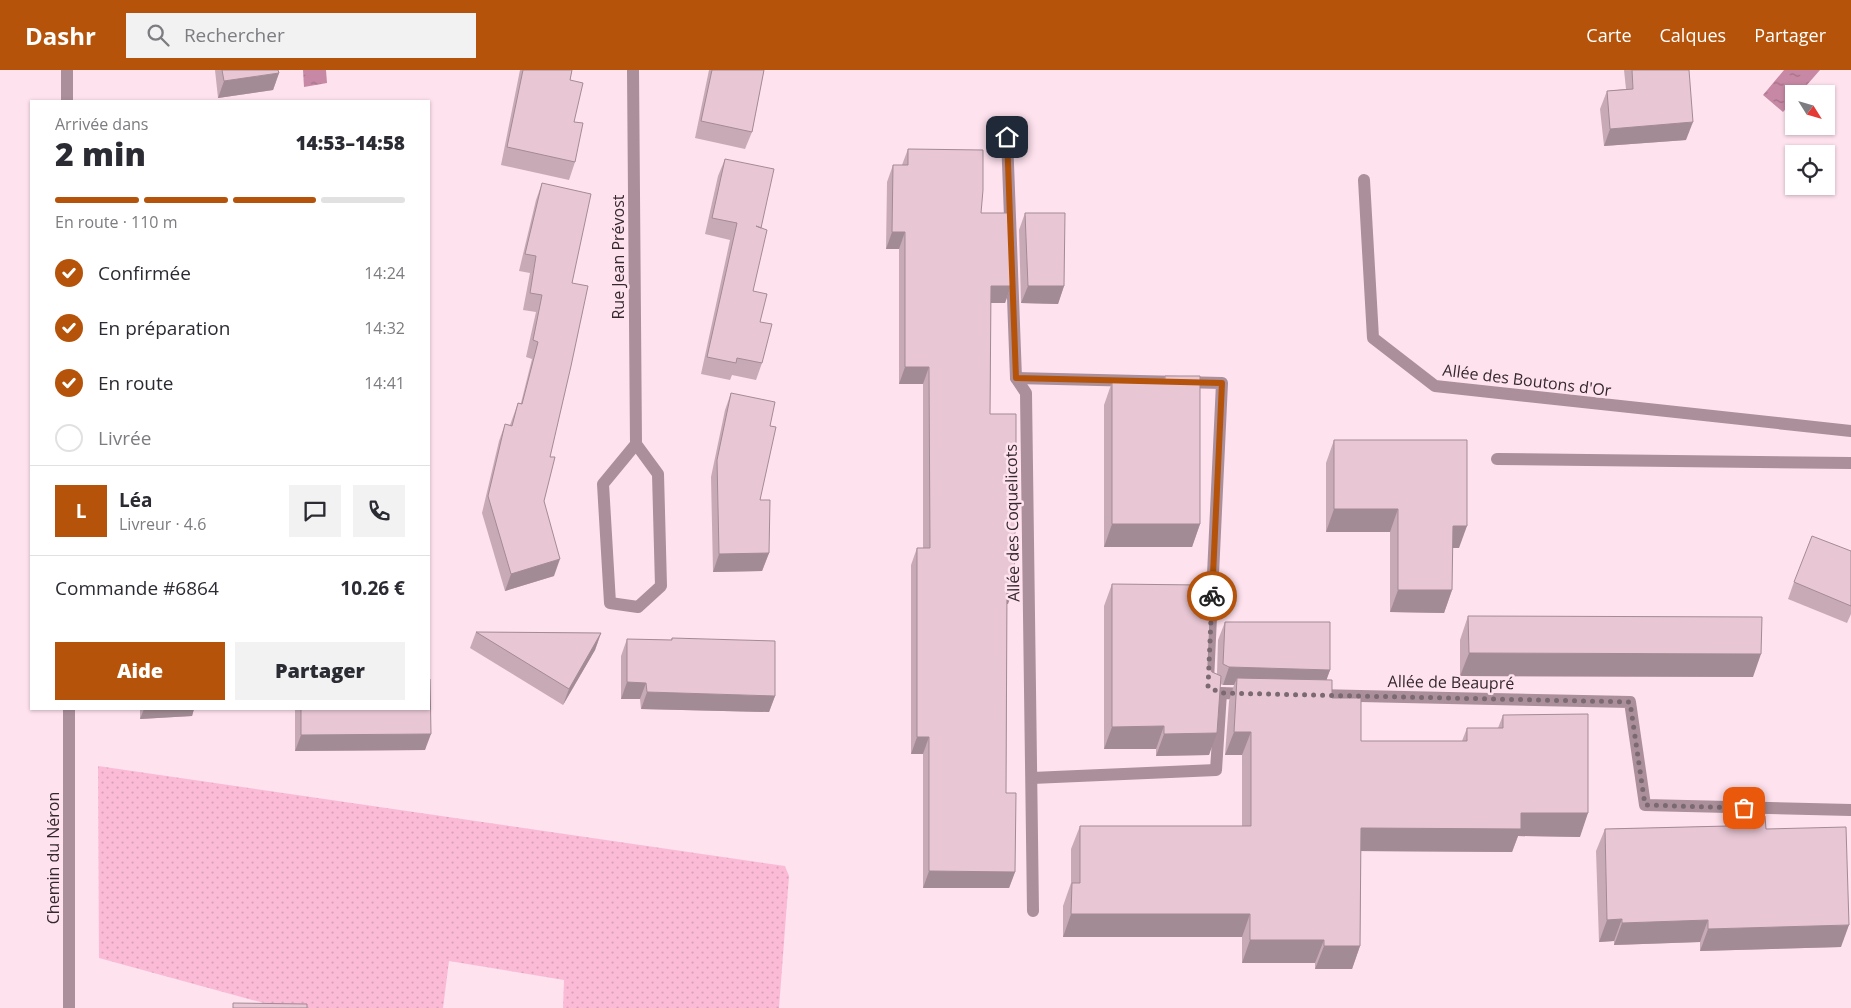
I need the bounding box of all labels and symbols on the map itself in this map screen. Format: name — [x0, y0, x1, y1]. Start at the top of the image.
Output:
north arrow — [1785, 85, 1835, 135]
pin — [986, 116, 1028, 158]
street label: Rue Jean Prévost — [607, 194, 629, 320]
street label: Allée des Boutons d'Or — [1441, 359, 1613, 401]
street label: Allée des Coquelicots — [1000, 444, 1024, 602]
courier — [1187, 571, 1237, 621]
street label: Allée de Beaupré — [1388, 670, 1514, 694]
pin — [1723, 787, 1765, 829]
street label: Chemin du Néron — [42, 792, 64, 924]

